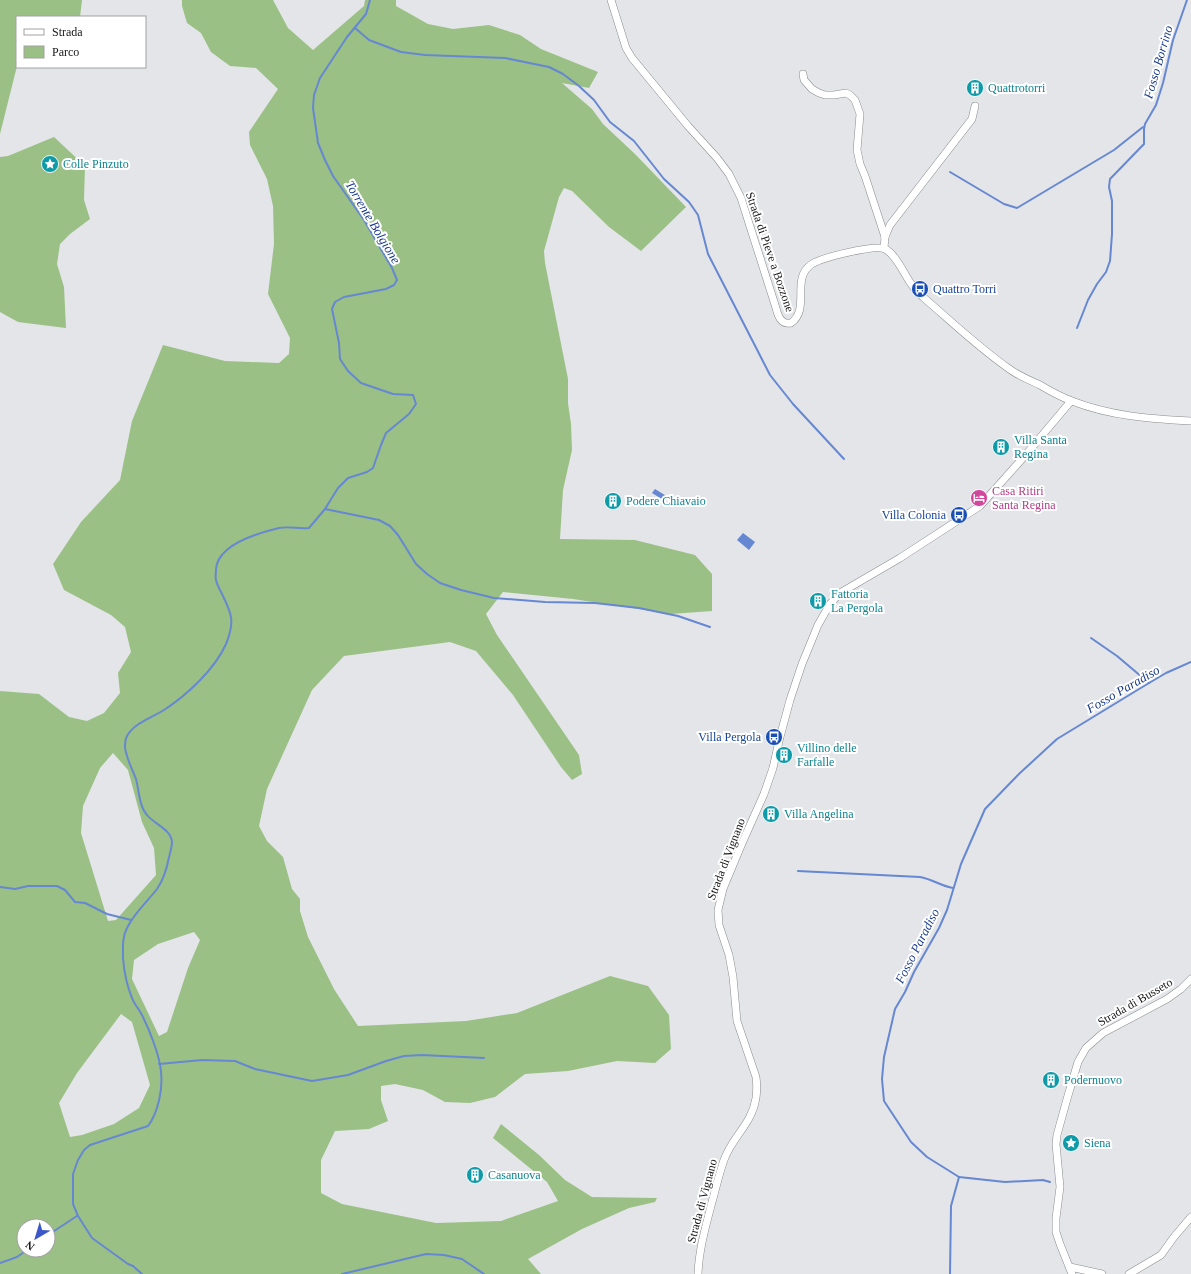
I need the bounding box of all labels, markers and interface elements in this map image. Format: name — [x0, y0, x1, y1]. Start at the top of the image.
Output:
legend — [16, 16, 146, 68]
water label: Fosso Borrino — [1140, 23, 1176, 101]
text: Strada — [52, 25, 83, 39]
text: Parco — [52, 45, 79, 59]
building icon: Quattrotorri — [965, 78, 985, 98]
place label: Quattrotorri — [988, 81, 1046, 95]
place icon: Colle Pinzuto — [40, 154, 60, 174]
place label: Colle Pinzuto — [63, 157, 129, 171]
water label: Torrente Bolgione — [342, 178, 404, 266]
street label: Strada di Pieve a Bozzone — [743, 190, 797, 314]
bus stop icon: Quattro Torri — [910, 279, 930, 299]
place label: Quattro Torri — [933, 282, 997, 296]
place label: Villa Santa Regina — [1014, 433, 1068, 461]
building icon: Villa Santa Regina — [991, 437, 1011, 457]
place label: Casa Ritiri Santa Regina — [992, 484, 1056, 512]
hotel icon: Casa Ritiri Santa Regina — [969, 488, 989, 508]
building icon: Podere Chiavaio — [603, 491, 623, 511]
place label: Podere Chiavaio — [626, 494, 706, 508]
bus stop icon: Villa Colonia — [949, 505, 969, 525]
place label: Villa Colonia — [882, 508, 947, 522]
place label: Fattoria La Pergola — [831, 587, 884, 615]
building icon: Fattoria La Pergola — [808, 591, 828, 611]
water label: Fosso Paradiso — [1083, 662, 1163, 716]
bus stop icon: Villa Pergola — [764, 727, 784, 747]
place label: Villa Pergola — [698, 730, 762, 744]
place label: Villino delle Farfalle — [797, 741, 857, 769]
building icon: Villino delle Farfalle — [774, 745, 794, 765]
building icon: Villa Angelina — [761, 804, 781, 824]
place label: Villa Angelina — [784, 807, 854, 821]
street label: Strada di Vignano — [704, 816, 748, 902]
water label: Fosso Paradiso — [891, 906, 943, 987]
street label: Strada di Busseto — [1095, 975, 1175, 1029]
building icon: Podernuovo — [1041, 1070, 1061, 1090]
place label: Podernuovo — [1064, 1073, 1122, 1087]
place icon: Siena — [1061, 1133, 1081, 1153]
place label: Siena — [1084, 1136, 1111, 1150]
street label: Strada di Vignano — [684, 1157, 720, 1245]
building icon: Casanuova — [465, 1165, 485, 1185]
place label: Casanuova — [488, 1168, 541, 1182]
north arrow — [16, 1218, 56, 1258]
text: N — [23, 1239, 37, 1253]

